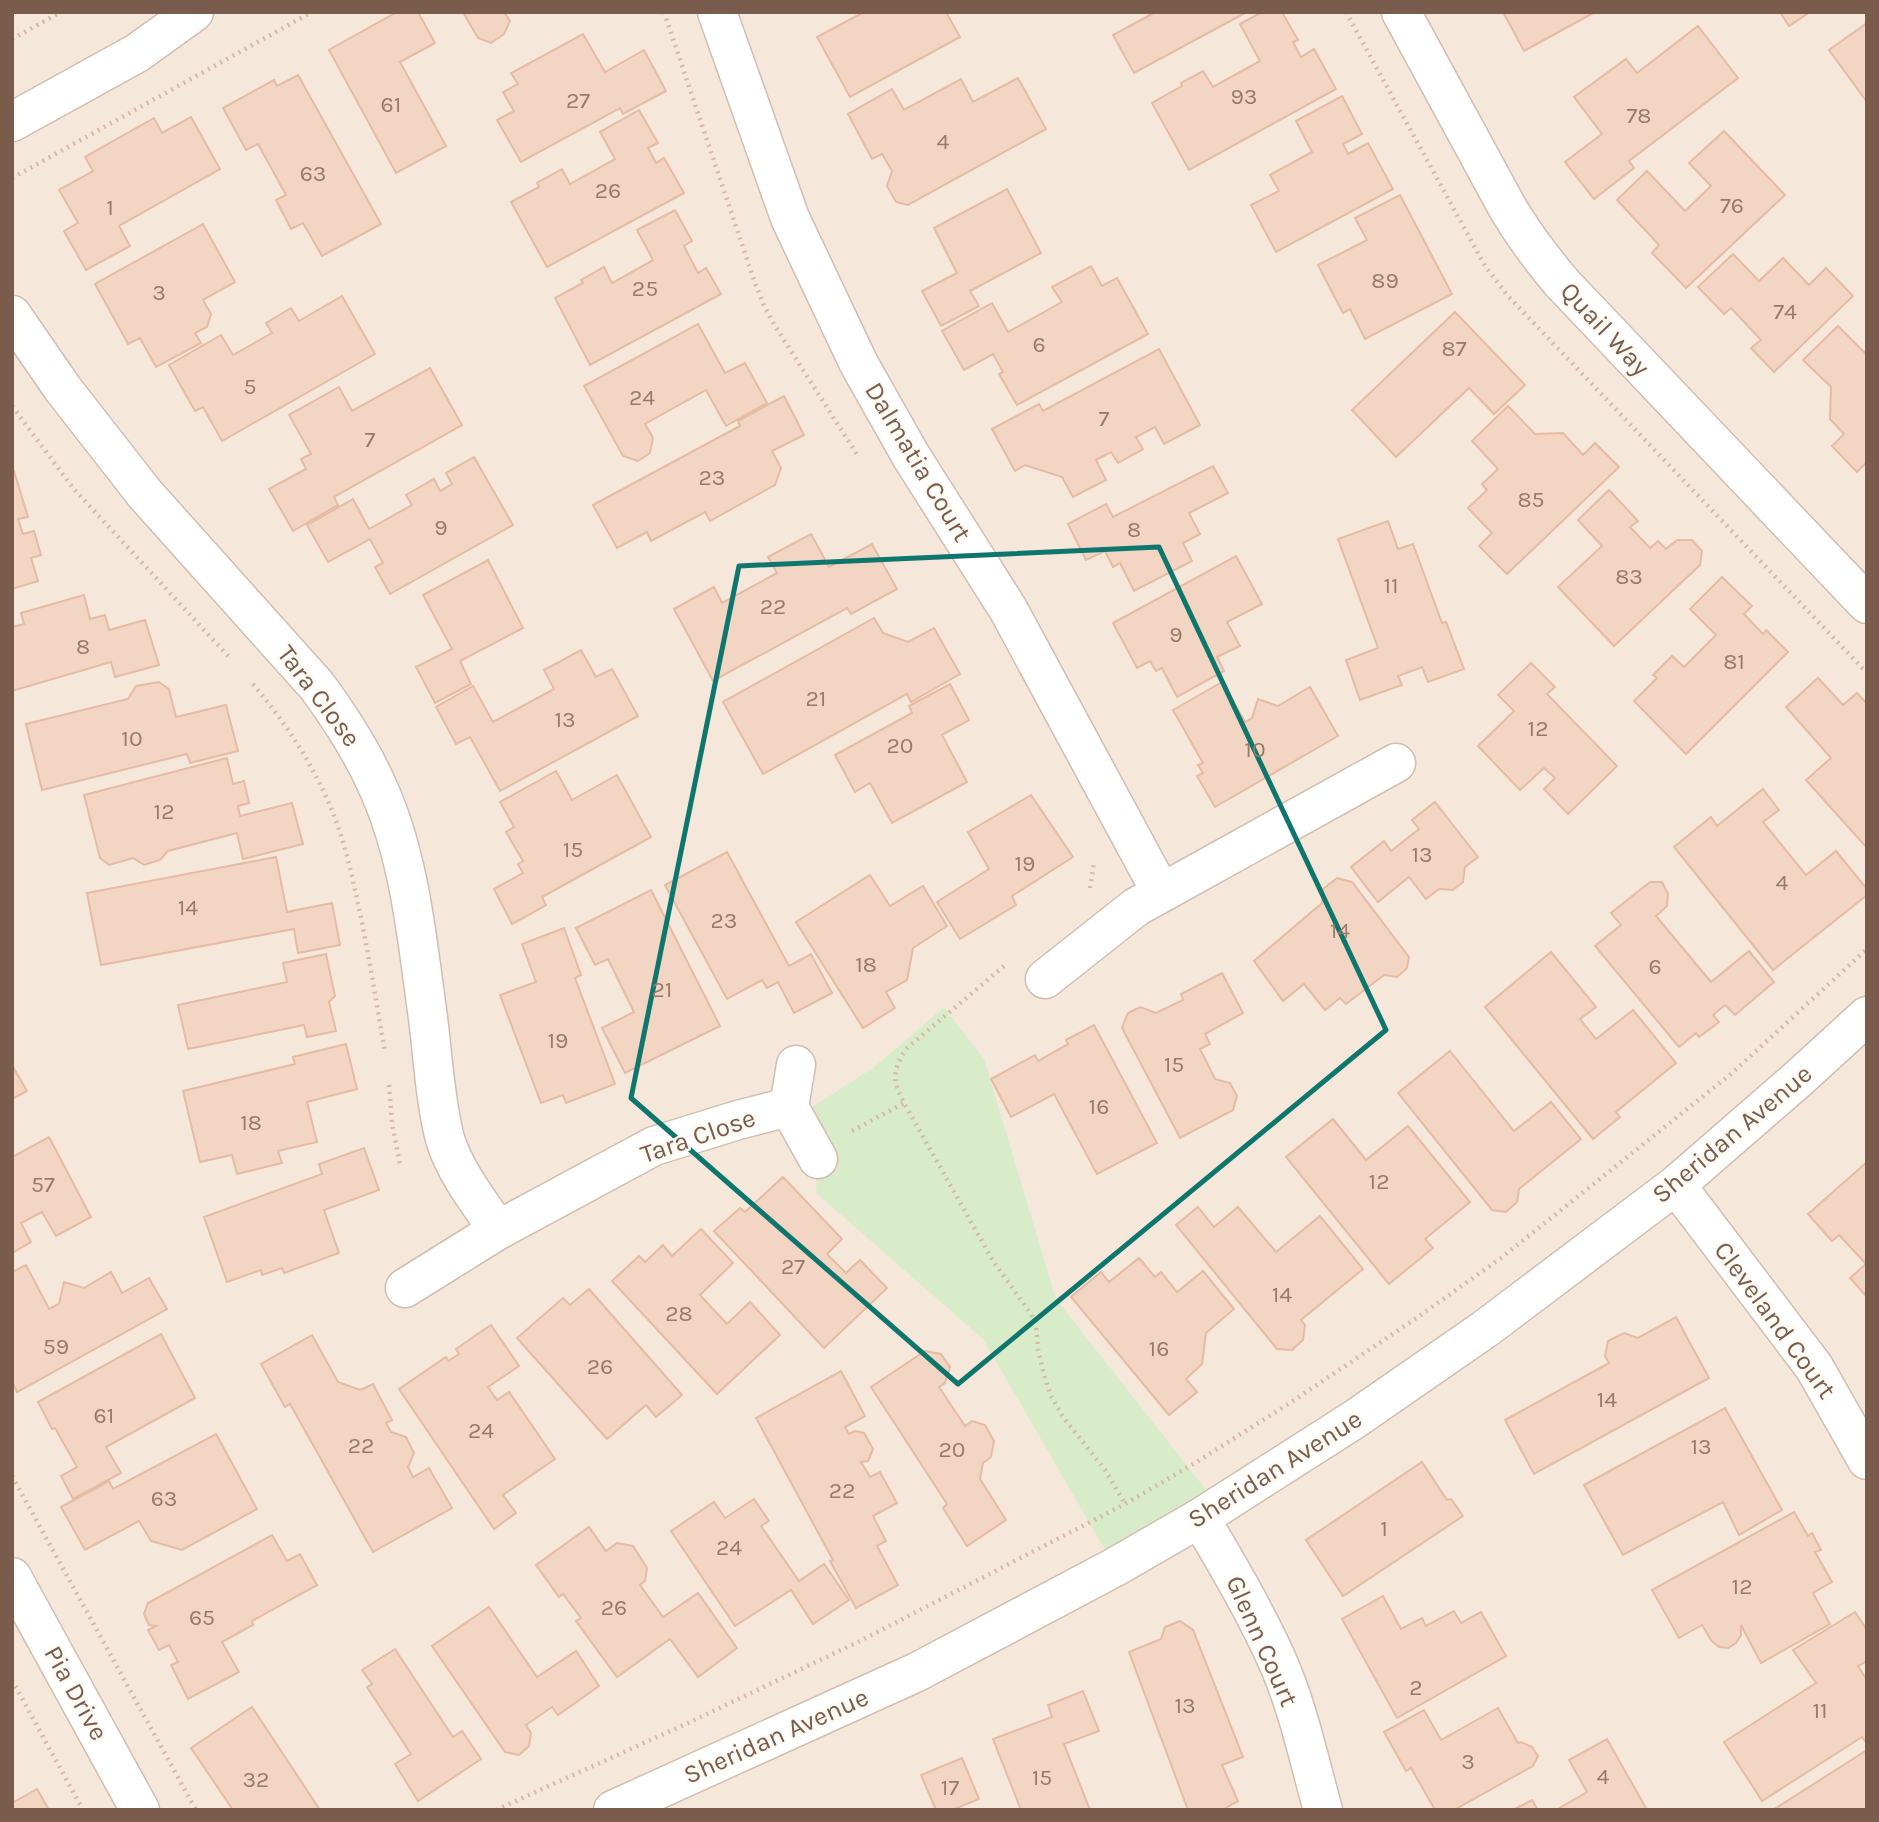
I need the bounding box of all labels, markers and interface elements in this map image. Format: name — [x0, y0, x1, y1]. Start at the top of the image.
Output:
house number: 93 — [1231, 83, 1257, 110]
house number: 27 — [566, 87, 590, 114]
house number: 61 — [381, 91, 401, 118]
house number: 78 — [1627, 102, 1651, 129]
house number: 4 — [937, 128, 950, 155]
house number: 63 — [300, 160, 326, 187]
house number: 26 — [595, 177, 621, 204]
house number: 76 — [1720, 192, 1744, 219]
house number: 1 — [106, 194, 114, 221]
house number: 89 — [1371, 267, 1399, 294]
house number: 25 — [632, 275, 658, 302]
street label: Quail Way — [1554, 276, 1656, 382]
house number: 3 — [152, 279, 166, 306]
house number: 74 — [1773, 298, 1797, 325]
house number: 6 — [1032, 331, 1046, 358]
house number: 87 — [1442, 335, 1467, 362]
house number: 5 — [244, 373, 256, 400]
street label: Dalmatia Court — [858, 377, 978, 548]
house number: 24 — [629, 384, 655, 411]
house number: 7 — [1099, 405, 1110, 432]
house number: 7 — [365, 426, 376, 453]
house number: 23 — [699, 464, 725, 491]
house number: 85 — [1517, 486, 1545, 513]
house number: 9 — [434, 514, 448, 541]
house number: 8 — [1127, 516, 1141, 543]
house number: 83 — [1615, 563, 1643, 590]
house number: 11 — [1383, 572, 1399, 599]
house number: 22 — [760, 593, 786, 620]
house number: 9 — [1169, 621, 1183, 648]
house number: 8 — [76, 633, 90, 660]
street label: Tara Close — [271, 639, 367, 753]
house number: 81 — [1723, 648, 1745, 675]
house number: 21 — [806, 685, 826, 712]
house number: 13 — [554, 706, 576, 733]
house number: 12 — [1528, 715, 1548, 742]
house number: 10 — [121, 725, 143, 752]
house number: 20 — [887, 732, 913, 759]
house number: 10 — [1244, 736, 1266, 763]
house number: 12 — [154, 798, 174, 825]
house number: 15 — [563, 836, 583, 863]
house number: 13 — [1411, 841, 1433, 868]
house number: 19 — [1015, 850, 1035, 877]
house number: 4 — [1776, 869, 1789, 896]
house number: 14 — [178, 894, 198, 921]
house number: 23 — [711, 907, 737, 934]
house number: 14 — [1330, 917, 1350, 944]
house number: 18 — [855, 951, 877, 978]
house number: 6 — [1648, 953, 1662, 980]
house number: 21 — [652, 976, 672, 1003]
house number: 19 — [548, 1027, 568, 1054]
house number: 15 — [1164, 1051, 1184, 1078]
street label: Sheridan Avenue — [1646, 1058, 1818, 1210]
house number: 16 — [1089, 1093, 1109, 1120]
street label: Tara Close — [637, 1102, 759, 1170]
house number: 18 — [240, 1109, 262, 1136]
house number: 12 — [1369, 1168, 1389, 1195]
house number: 57 — [31, 1171, 55, 1198]
street label: Cleveland Court — [1708, 1235, 1843, 1405]
house number: 27 — [781, 1253, 805, 1280]
house number: 14 — [1272, 1281, 1292, 1308]
house number: 28 — [665, 1300, 693, 1327]
house number: 59 — [43, 1333, 69, 1360]
house number: 16 — [1149, 1335, 1169, 1362]
house number: 26 — [587, 1353, 613, 1380]
house number: 14 — [1597, 1386, 1617, 1413]
house number: 61 — [94, 1402, 114, 1429]
street label: Sheridan Avenue — [1182, 1403, 1368, 1535]
house number: 24 — [468, 1417, 494, 1444]
house number: 22 — [348, 1432, 374, 1459]
house number: 13 — [1690, 1433, 1712, 1460]
house number: 20 — [939, 1436, 965, 1463]
house number: 22 — [829, 1477, 855, 1504]
house number: 63 — [151, 1485, 177, 1512]
house number: 1 — [1380, 1515, 1388, 1542]
house number: 24 — [716, 1534, 742, 1561]
street label: Glenn Court — [1219, 1571, 1305, 1711]
house number: 12 — [1732, 1573, 1752, 1600]
house number: 26 — [601, 1594, 627, 1621]
house number: 65 — [189, 1604, 215, 1631]
street label: Pia Drive — [37, 1640, 115, 1746]
house number: 2 — [1409, 1674, 1423, 1701]
street label: Sheridan Avenue — [679, 1681, 873, 1791]
house number: 13 — [1174, 1692, 1196, 1719]
house number: 11 — [1812, 1697, 1828, 1724]
house number: 3 — [1461, 1748, 1475, 1775]
house number: 4 — [1597, 1763, 1610, 1790]
house number: 15 — [1032, 1764, 1052, 1791]
house number: 32 — [243, 1766, 269, 1793]
house number: 17 — [941, 1774, 959, 1801]

